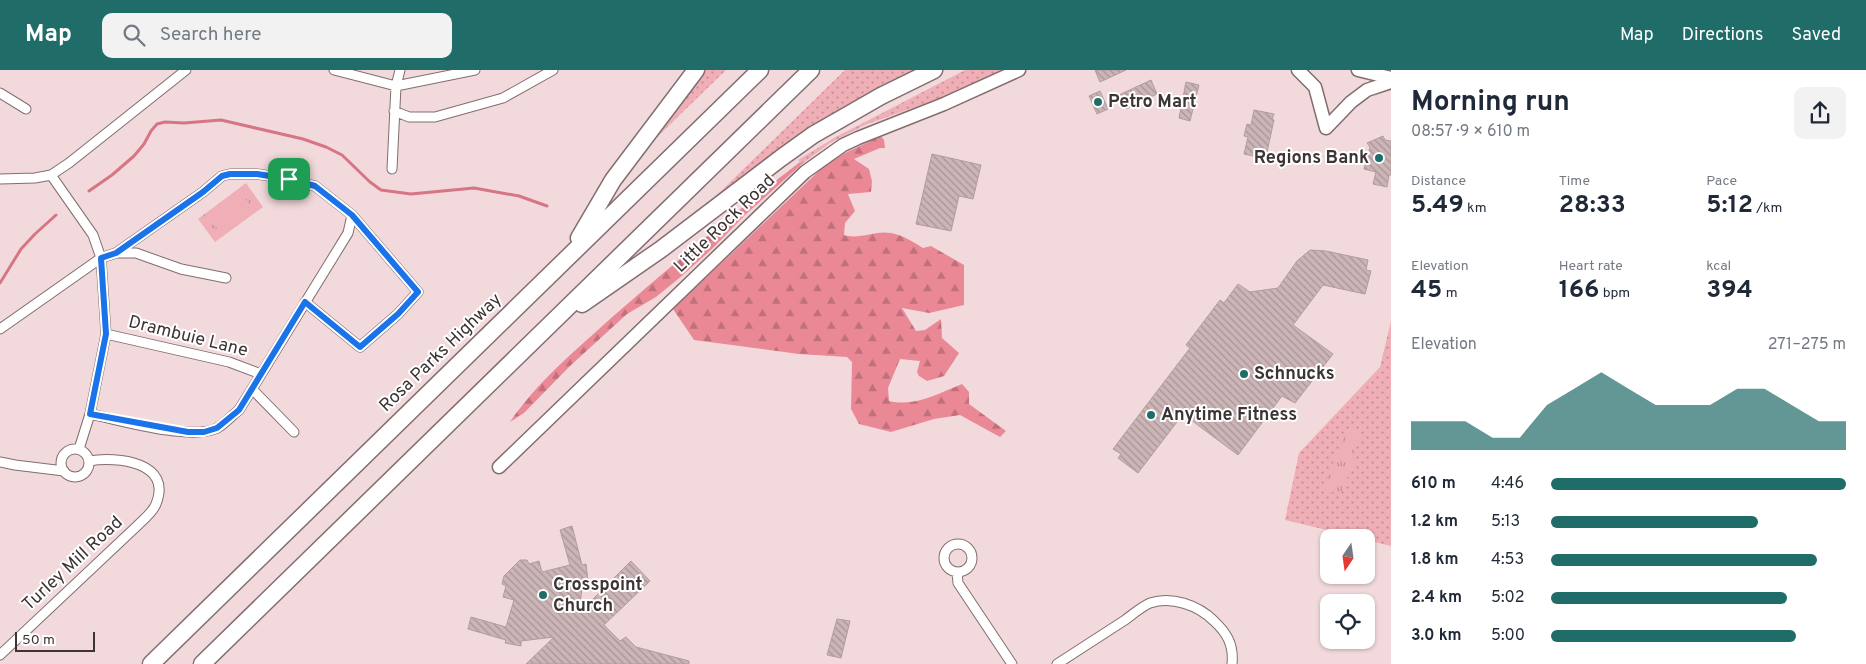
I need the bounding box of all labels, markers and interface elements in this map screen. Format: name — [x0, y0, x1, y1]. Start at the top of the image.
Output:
search box — [102, 13, 452, 58]
text: Map — [25, 20, 72, 50]
icon: search — [120, 21, 148, 49]
text: Search here — [160, 23, 261, 47]
text: Map — [1620, 24, 1654, 47]
text: Directions — [1682, 24, 1764, 47]
text: Saved — [1792, 24, 1841, 47]
text: Morning run — [1411, 85, 1570, 121]
button: share — [1794, 87, 1846, 139]
place label: Petro Mart — [1108, 91, 1197, 114]
marker: Petro Mart — [1092, 96, 1104, 108]
text: 08:57 · 9 × 610 m — [1411, 122, 1530, 142]
place label: Regions Bank — [1254, 147, 1369, 170]
marker: Regions Bank — [1373, 152, 1385, 164]
pin — [268, 158, 310, 200]
icon: arrive — [275, 165, 303, 193]
street label: Little Rock Road — [669, 170, 781, 278]
text: Distance — [1411, 173, 1466, 190]
text: Time — [1559, 173, 1590, 190]
text: Pace — [1706, 173, 1737, 190]
text: 5.49 — [1411, 190, 1464, 222]
text: 28:33 — [1559, 190, 1626, 222]
text: 5:12 — [1706, 190, 1753, 222]
text: km — [1464, 200, 1487, 217]
text: /km — [1753, 200, 1782, 217]
text: Elevation — [1411, 258, 1469, 275]
text: Heart rate — [1559, 258, 1623, 275]
text: kcal — [1706, 258, 1731, 275]
text: 45 — [1411, 275, 1442, 307]
text: 166 — [1559, 275, 1599, 307]
text: 394 — [1706, 275, 1753, 307]
text: m — [1442, 285, 1458, 302]
text: bpm — [1599, 285, 1630, 302]
street label: Rosa Parks Highway — [375, 289, 507, 417]
street label: Drambuie Lane — [126, 311, 250, 363]
text: Elevation — [1411, 335, 1477, 355]
text: 271–275 m — [1768, 335, 1846, 355]
place label: Schnucks — [1254, 363, 1335, 386]
marker: Schnucks — [1238, 368, 1250, 380]
place label: Anytime Fitness — [1161, 404, 1297, 427]
marker: Anytime Fitness — [1145, 409, 1157, 421]
text: 610 m — [1411, 474, 1456, 494]
text: 4:46 — [1491, 474, 1524, 494]
street label: Turley Mill Road — [18, 512, 128, 616]
text: 1.2 km — [1411, 512, 1458, 532]
text: 5:13 — [1491, 512, 1520, 532]
north arrow — [1320, 529, 1375, 584]
map controls — [1320, 529, 1375, 649]
text: 1.8 km — [1411, 550, 1458, 570]
text: 4:53 — [1491, 550, 1524, 570]
place label: Crosspoint Church — [553, 574, 643, 618]
text: 2.4 km — [1411, 588, 1462, 608]
text: 5:02 — [1491, 588, 1525, 608]
marker: Crosspoint Church — [537, 589, 549, 601]
button: locate — [1320, 594, 1375, 649]
text: 3.0 km — [1411, 626, 1462, 646]
text: 5:00 — [1491, 626, 1525, 646]
scale bar — [15, 629, 95, 652]
text: 50 m — [22, 632, 55, 649]

